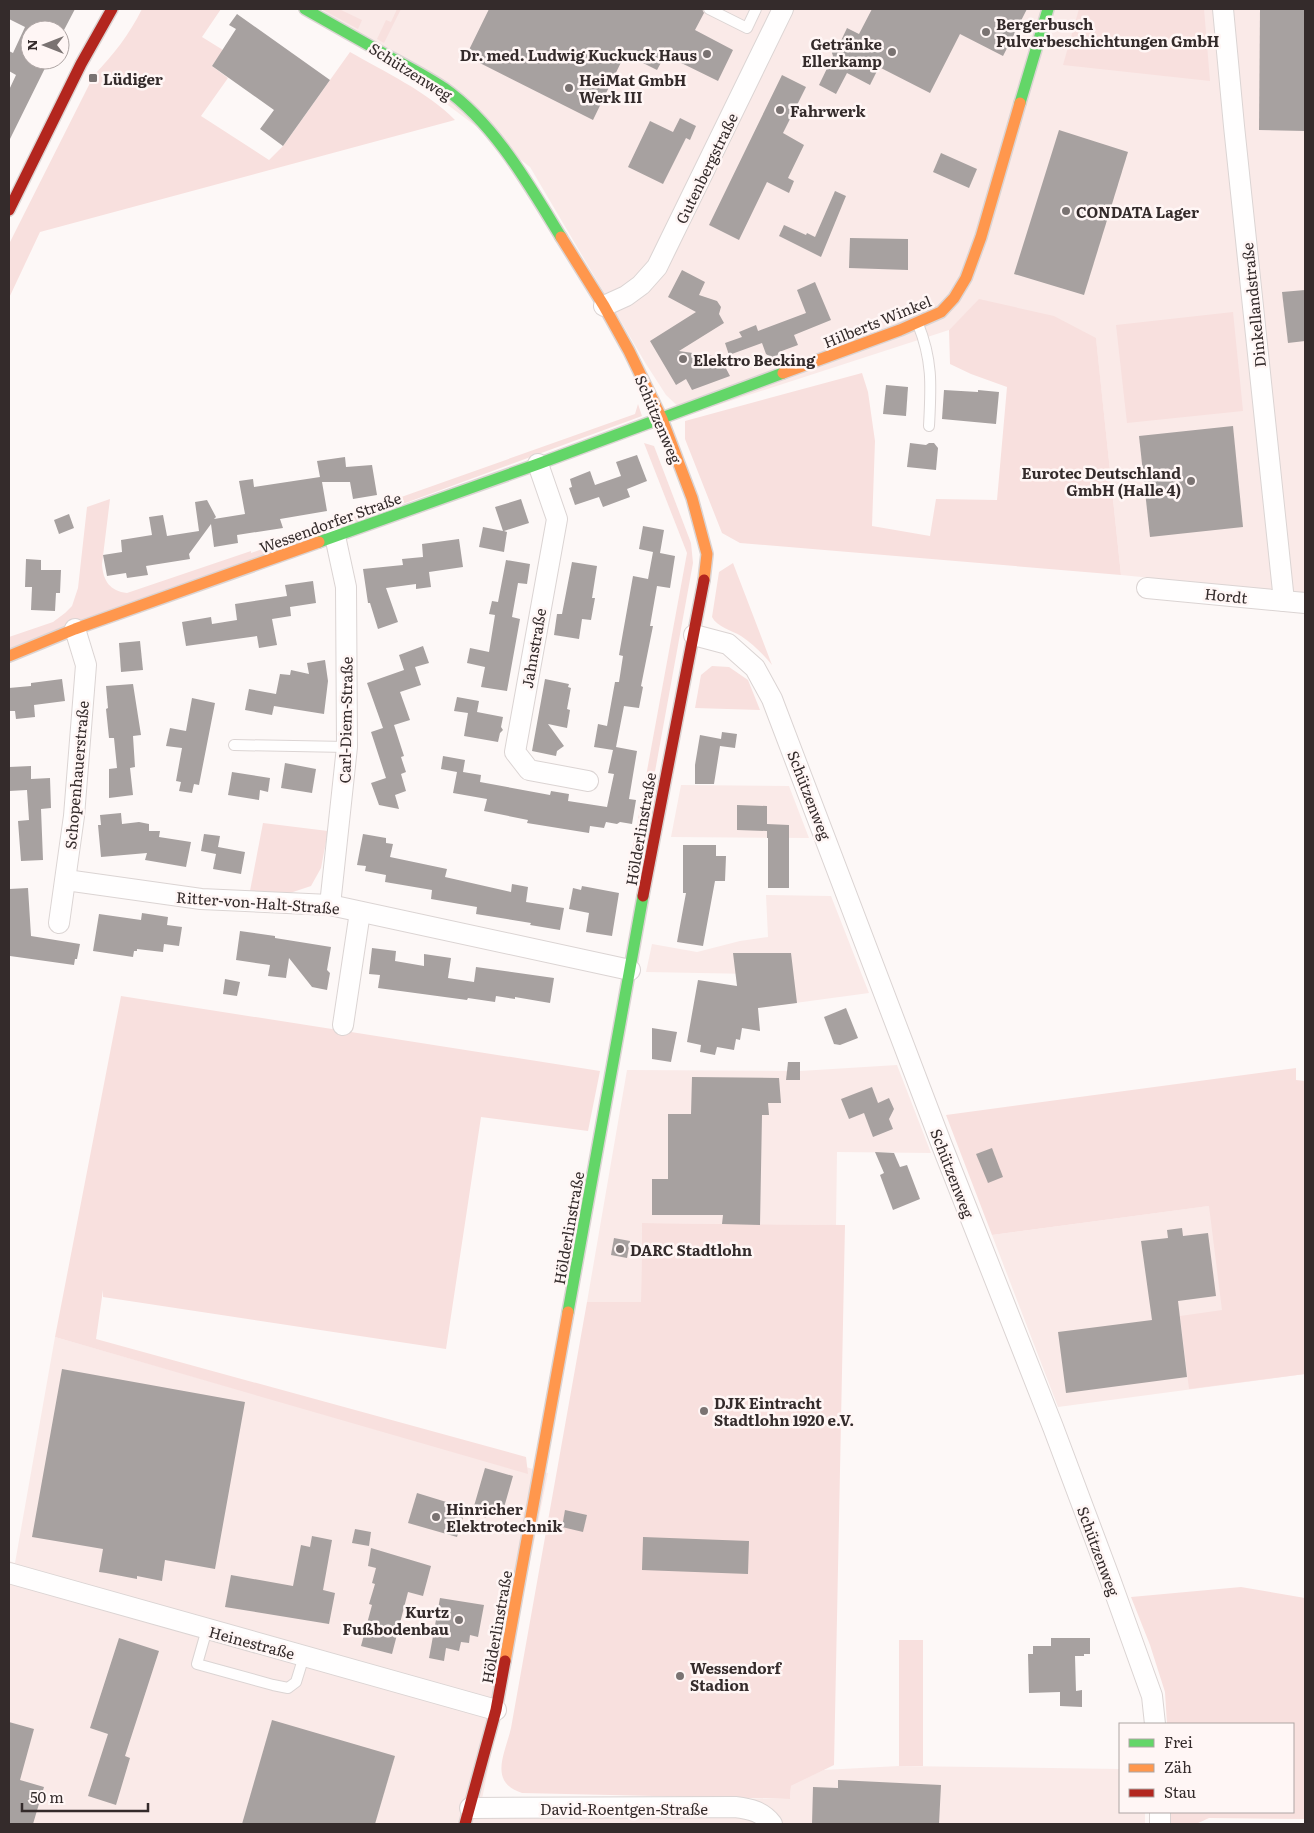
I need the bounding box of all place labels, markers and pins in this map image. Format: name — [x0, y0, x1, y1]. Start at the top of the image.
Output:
place label: Bergerbusch Pulverbeschichtungen GmbH — [996, 12, 1219, 52]
marker: Bergerbusch Pulverbeschichtungen GmbH — [980, 26, 992, 38]
place label: Getränke Ellerkamp — [802, 32, 883, 72]
place label: Dr. med. Ludwig Kuckuck Haus — [460, 43, 698, 66]
marker: Getränke Ellerkamp — [886, 46, 898, 58]
marker: Dr. med. Ludwig Kuckuck Haus — [701, 48, 713, 60]
place label: Lüdiger — [103, 67, 163, 90]
place label: HeiMat GmbH Werk III — [579, 68, 686, 108]
marker: Lüdiger — [87, 72, 99, 84]
marker: HeiMat GmbH Werk III — [563, 82, 575, 94]
place label: Fahrwerk — [790, 99, 866, 122]
marker: Fahrwerk — [774, 104, 786, 116]
place label: CONDATA Lager — [1076, 200, 1199, 223]
marker: CONDATA Lager — [1060, 205, 1072, 217]
place label: Elektro Becking — [693, 348, 816, 371]
marker: Elektro Becking — [677, 353, 689, 365]
place label: Eurotec Deutschland GmbH (Halle 4) — [1022, 461, 1181, 501]
marker: Eurotec Deutschland GmbH (Halle 4) — [1185, 475, 1197, 487]
place label: DARC Stadtlohn — [630, 1238, 753, 1261]
marker: DARC Stadtlohn — [614, 1243, 626, 1255]
place label: DJK Eintracht Stadtlohn 1920 e.V. — [714, 1391, 854, 1431]
marker: DJK Eintracht Stadtlohn 1920 e.V. — [698, 1405, 710, 1417]
place label: Hinricher Elektrotechnik — [446, 1497, 563, 1537]
marker: Hinricher Elektrotechnik — [430, 1511, 442, 1523]
place label: Kurtz Fußbodenbau — [343, 1600, 449, 1640]
marker: Kurtz Fußbodenbau — [453, 1614, 465, 1626]
place label: Wessendorf Stadion — [690, 1656, 783, 1696]
marker: Wessendorf Stadion — [674, 1670, 686, 1682]

